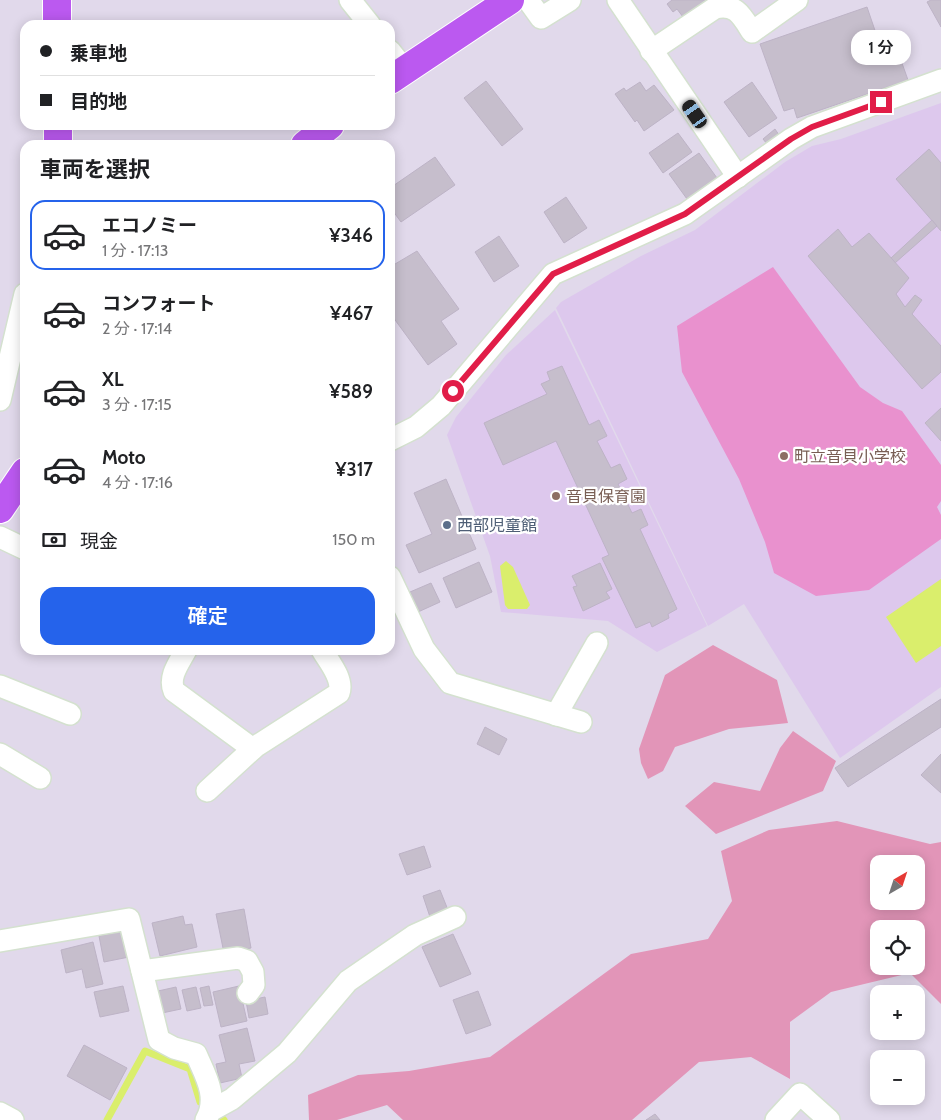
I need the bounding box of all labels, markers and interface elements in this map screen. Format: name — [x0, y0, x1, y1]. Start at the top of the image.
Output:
callout: 1 分 — [851, 29, 911, 64]
text: 1 分 — [868, 38, 894, 57]
text: 乗車地 — [70, 42, 127, 65]
text: 目的地 — [70, 90, 127, 113]
route end — [870, 91, 892, 113]
car — [680, 97, 709, 131]
text: 車両を選択 — [40, 156, 150, 183]
icon: car — [42, 213, 87, 258]
text: エコノミー — [102, 214, 197, 237]
text: ¥346 — [329, 224, 373, 247]
text: 1 分 · 17:13 — [102, 241, 168, 260]
icon: car — [42, 291, 87, 336]
text: コンフォート — [102, 292, 215, 315]
text: ¥467 — [330, 302, 373, 325]
text: 2 分 · 17:14 — [102, 319, 172, 338]
text: XL — [102, 368, 123, 391]
icon: car — [42, 369, 87, 414]
text: ¥589 — [329, 380, 373, 403]
route start — [442, 380, 464, 402]
text: 3 分 · 17:15 — [102, 395, 172, 414]
text: Moto — [102, 446, 146, 469]
icon: car — [42, 447, 87, 492]
place label: 町立音貝小学校 — [794, 447, 906, 466]
marker: 町立音貝小学校 — [778, 450, 790, 462]
text: ¥317 — [335, 458, 373, 481]
text: 4 分 · 17:16 — [102, 473, 173, 492]
place label: 音貝保育園 — [566, 487, 646, 506]
marker: 音貝保育園 — [550, 490, 562, 502]
place label: 西部児童館 — [457, 516, 537, 535]
marker: 西部児童館 — [441, 519, 453, 531]
icon: cash — [40, 526, 68, 554]
text: 現金 — [80, 530, 118, 553]
text: 150 m — [332, 530, 375, 549]
button: 確定 — [40, 587, 375, 645]
north arrow — [870, 855, 925, 910]
map controls — [870, 855, 925, 1105]
button: locate — [870, 920, 925, 975]
button: + — [870, 985, 925, 1040]
button: − — [870, 1050, 925, 1105]

